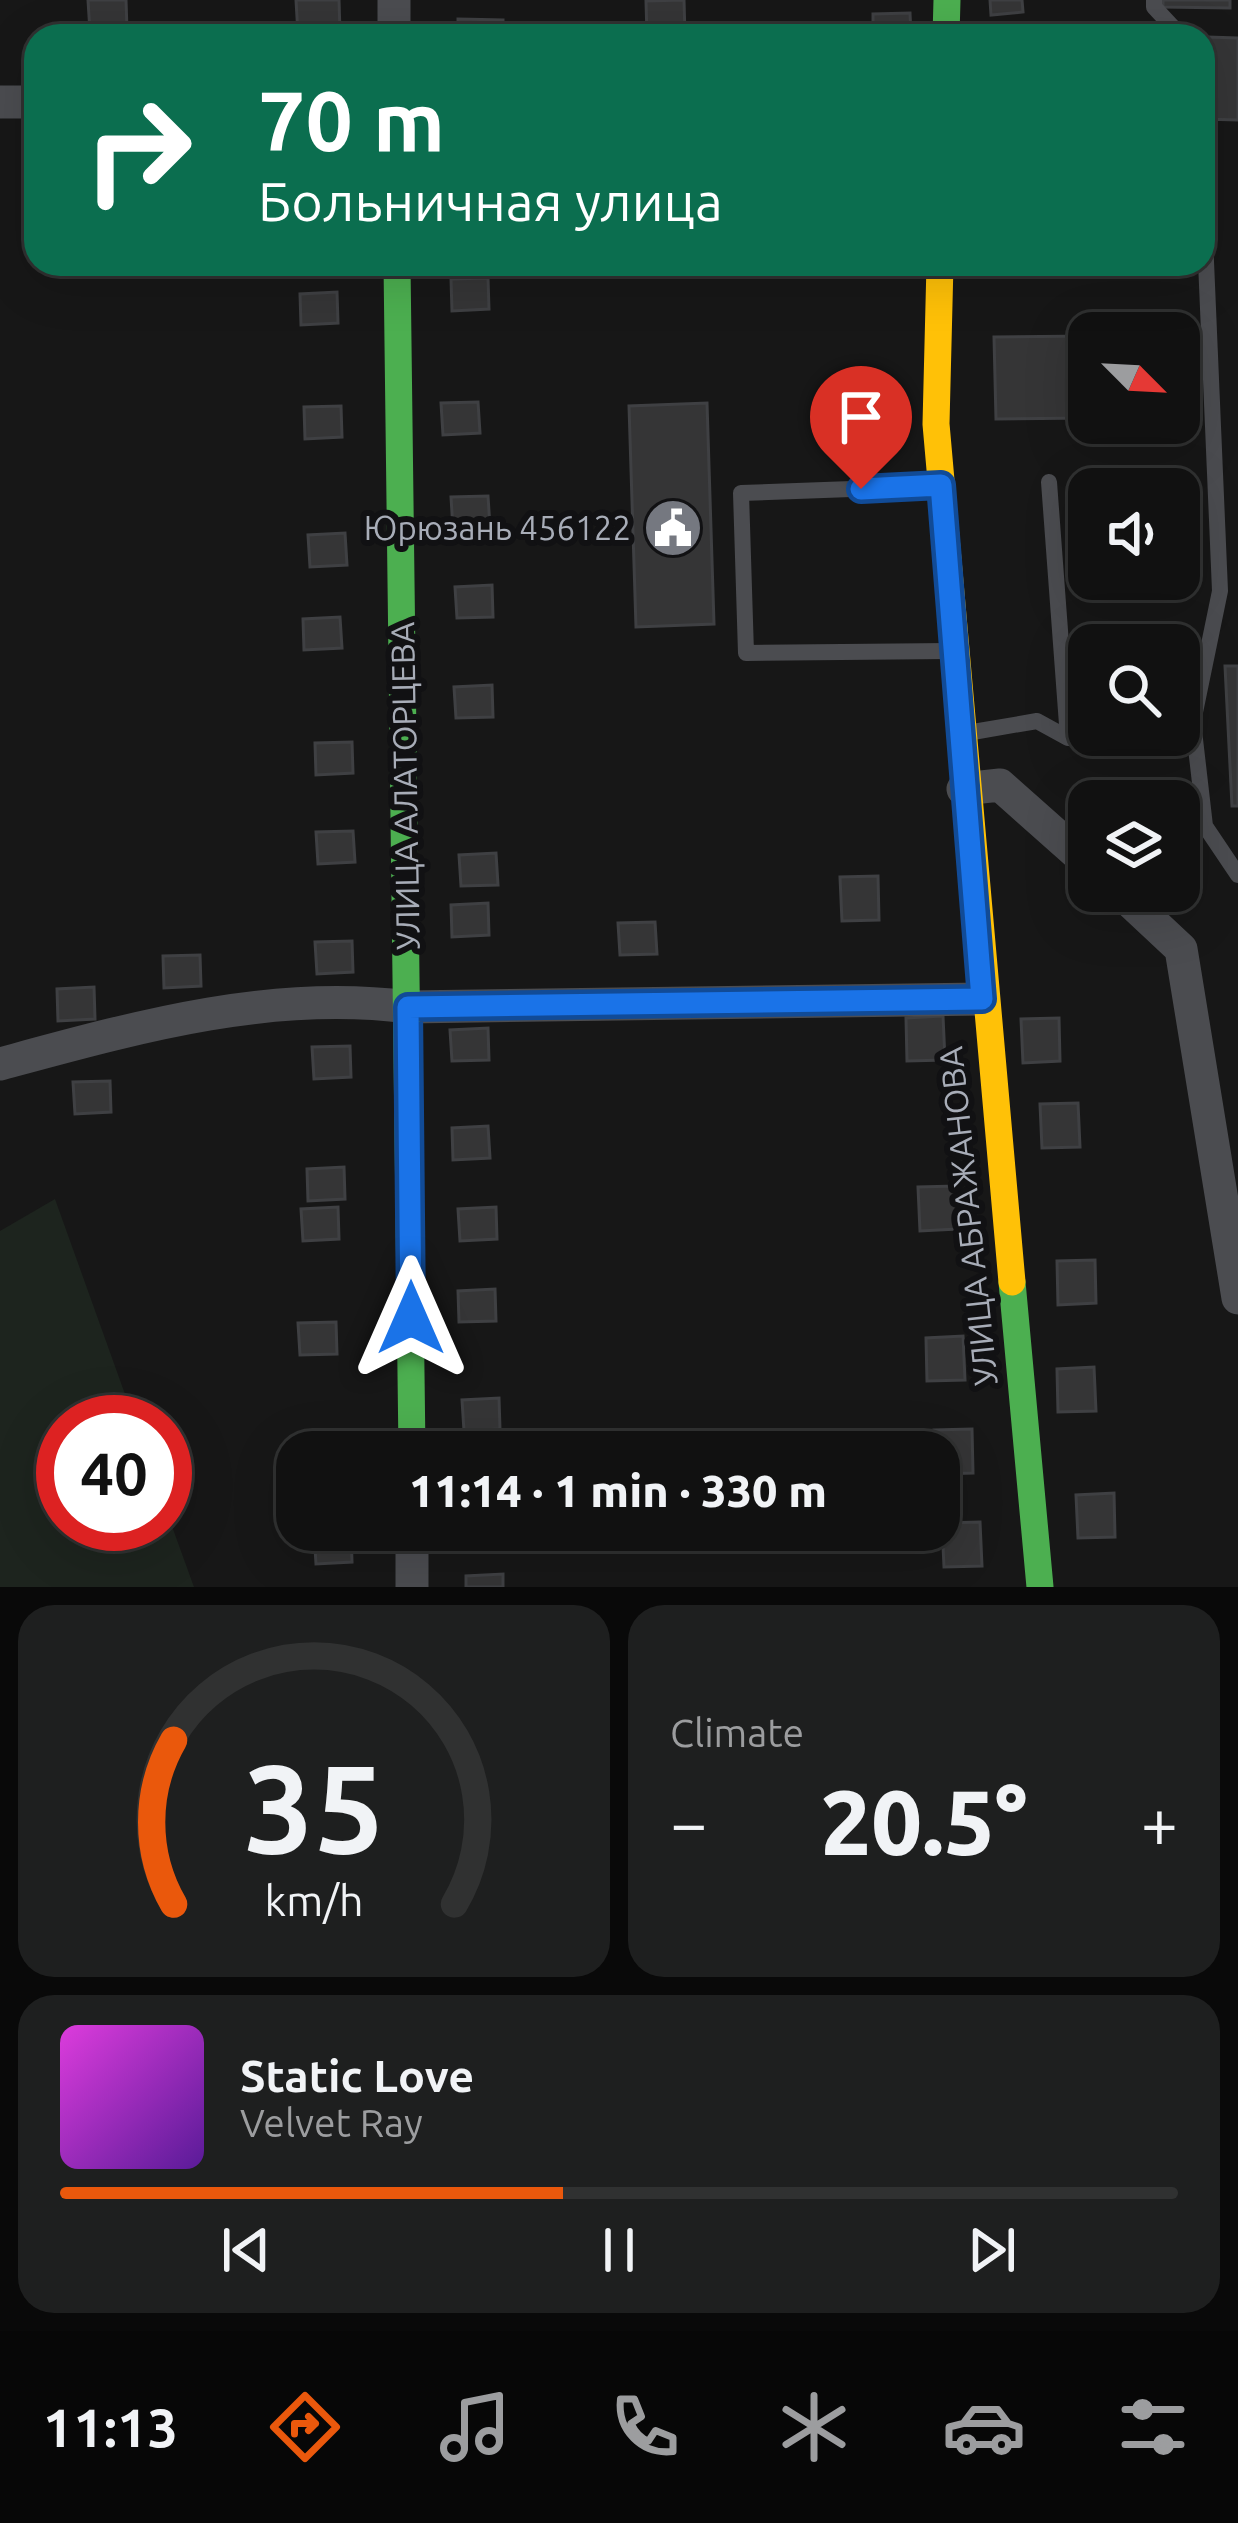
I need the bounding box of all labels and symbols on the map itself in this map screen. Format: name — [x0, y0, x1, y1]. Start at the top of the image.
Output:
north arrow — [1068, 312, 1200, 444]
pin — [810, 366, 912, 489]
public building icon: Юрюзань 456122 — [642, 497, 704, 559]
place label: Юрюзань 456122 — [364, 509, 631, 546]
street label: УЛИЦА АЛАТОРЦЕВА — [383, 621, 426, 951]
street label: УЛИЦА АБРАЖАНОВА — [931, 1044, 1004, 1387]
position arrow — [348, 1255, 474, 1381]
speed limit sign: 40 — [36, 1395, 192, 1551]

